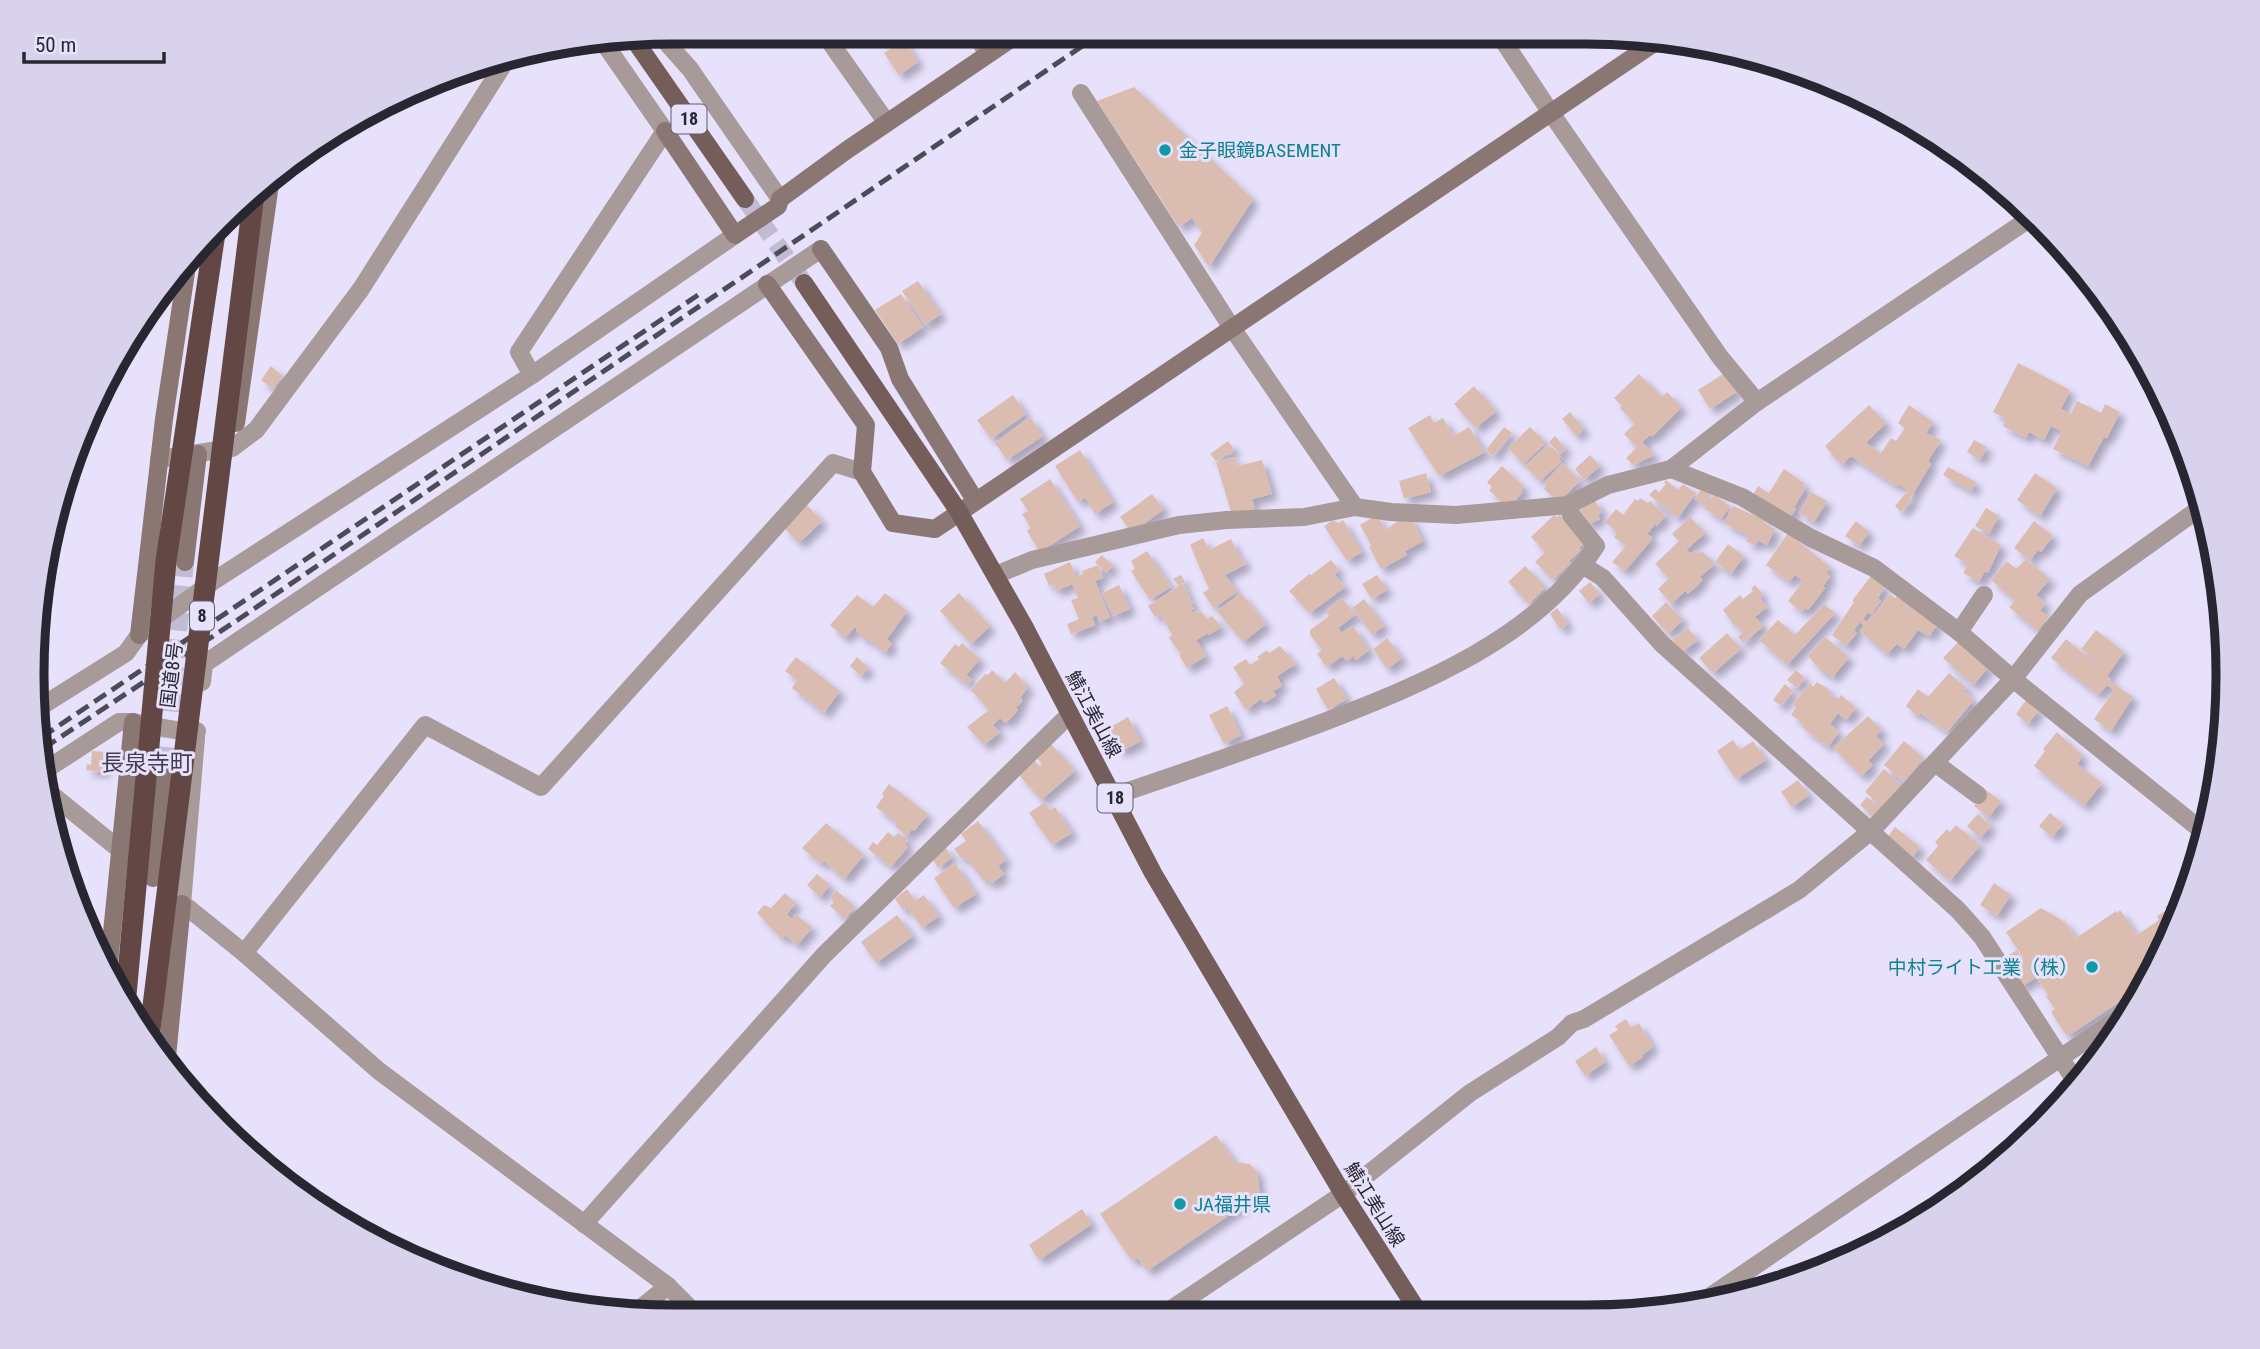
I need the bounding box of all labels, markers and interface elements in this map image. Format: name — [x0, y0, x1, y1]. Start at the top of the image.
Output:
scale bar — [24, 21, 164, 65]
text: 50 m — [35, 33, 76, 57]
road number: 18 — [672, 104, 706, 134]
place label: 金子眼鏡BASEMENT — [1179, 139, 1341, 162]
marker: 金子眼鏡BASEMENT — [1157, 142, 1173, 158]
road number: 8 — [190, 602, 214, 630]
street label: 国道8号 — [156, 641, 187, 709]
street label: 鯖江美山線 — [1061, 667, 1126, 762]
district label: 長泉寺町 — [101, 750, 193, 777]
road number: 18 — [1098, 784, 1132, 812]
place label: 中村ライト工業（株） — [1888, 956, 2078, 979]
marker: 中村ライト工業（株） — [2084, 959, 2100, 975]
street label: 鯖江美山線 — [1340, 1158, 1410, 1251]
place label: JA福井県 — [1194, 1193, 1271, 1216]
marker: JA福井県 — [1172, 1196, 1188, 1212]

